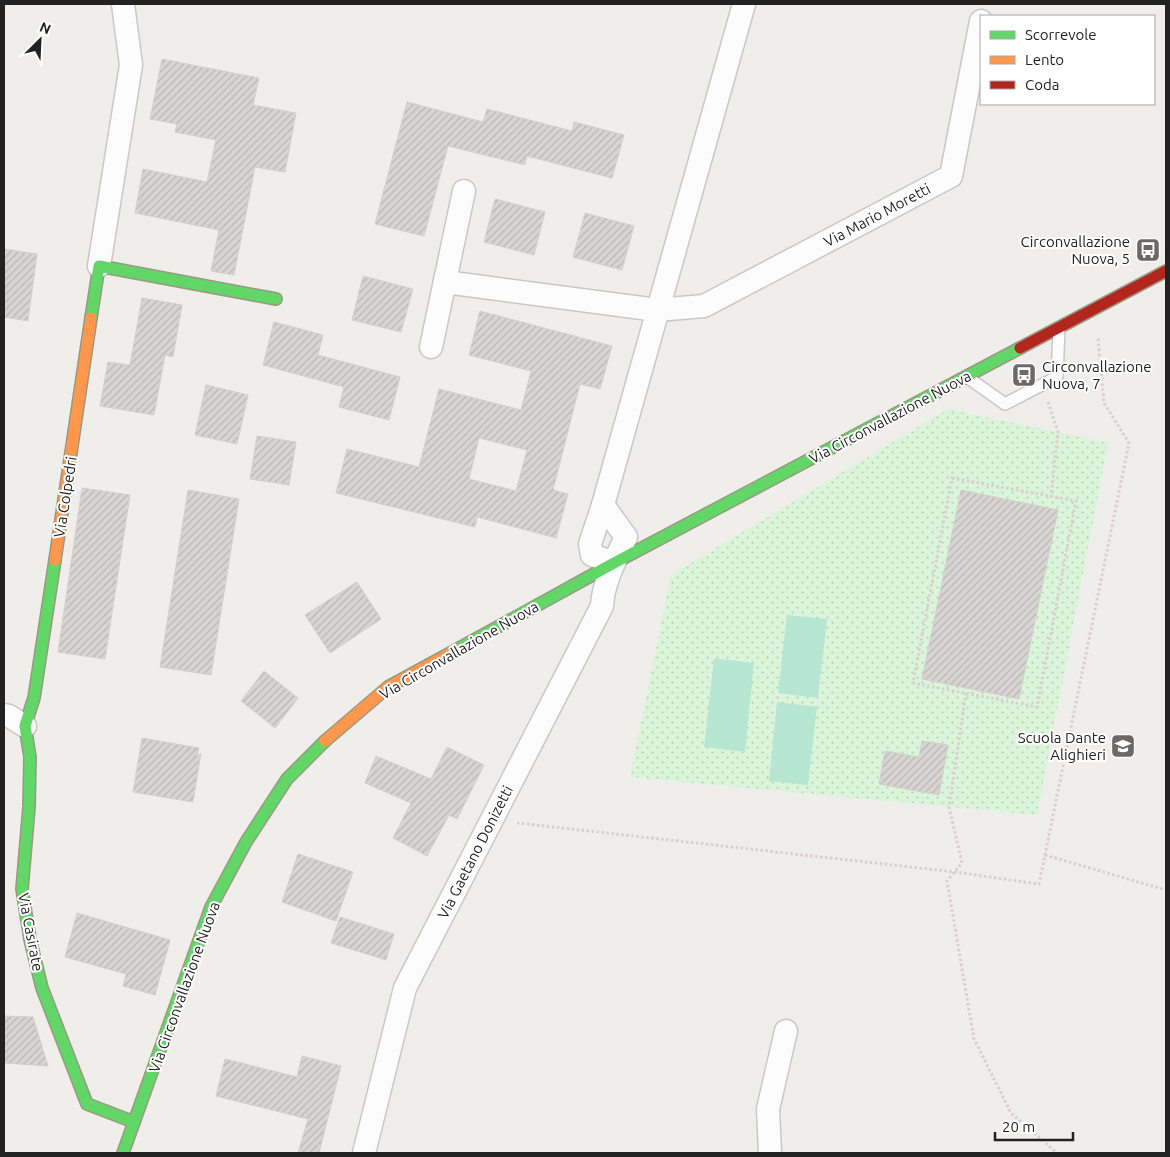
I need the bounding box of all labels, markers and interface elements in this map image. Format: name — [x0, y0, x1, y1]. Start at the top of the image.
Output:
north arrow — [15, 15, 65, 65]
legend — [980, 15, 1155, 105]
text: N — [37, 19, 53, 38]
text: Scorrevole — [1025, 26, 1096, 43]
text: Lento — [1025, 51, 1064, 68]
text: Coda — [1025, 76, 1059, 93]
street label: Via Mario Moretti — [821, 180, 933, 250]
place label: Circonvallazione Nuova, 5 — [1020, 233, 1130, 267]
bus stop icon: Circonvallazione Nuova, 5 — [1135, 237, 1161, 263]
place label: Circonvallazione Nuova, 7 — [1042, 358, 1152, 392]
bus stop icon: Circonvallazione Nuova, 7 — [1011, 362, 1037, 388]
street label: Via Circonvallazione Nuova — [806, 367, 974, 467]
street label: Via Colpedri — [50, 455, 80, 539]
street label: Via Circonvallazione Nuova — [376, 597, 542, 703]
place label: Scuola Dante Alighieri — [1018, 729, 1106, 763]
school or university icon: Scuola Dante Alighieri — [1110, 733, 1136, 759]
street label: Via Gaetano Donizetti — [434, 783, 516, 921]
street label: Via Casirate — [15, 891, 47, 973]
street label: Via Circonvallazione Nuova — [145, 899, 223, 1075]
scale bar — [995, 1110, 1072, 1142]
text: 20 m — [1002, 1118, 1035, 1135]

